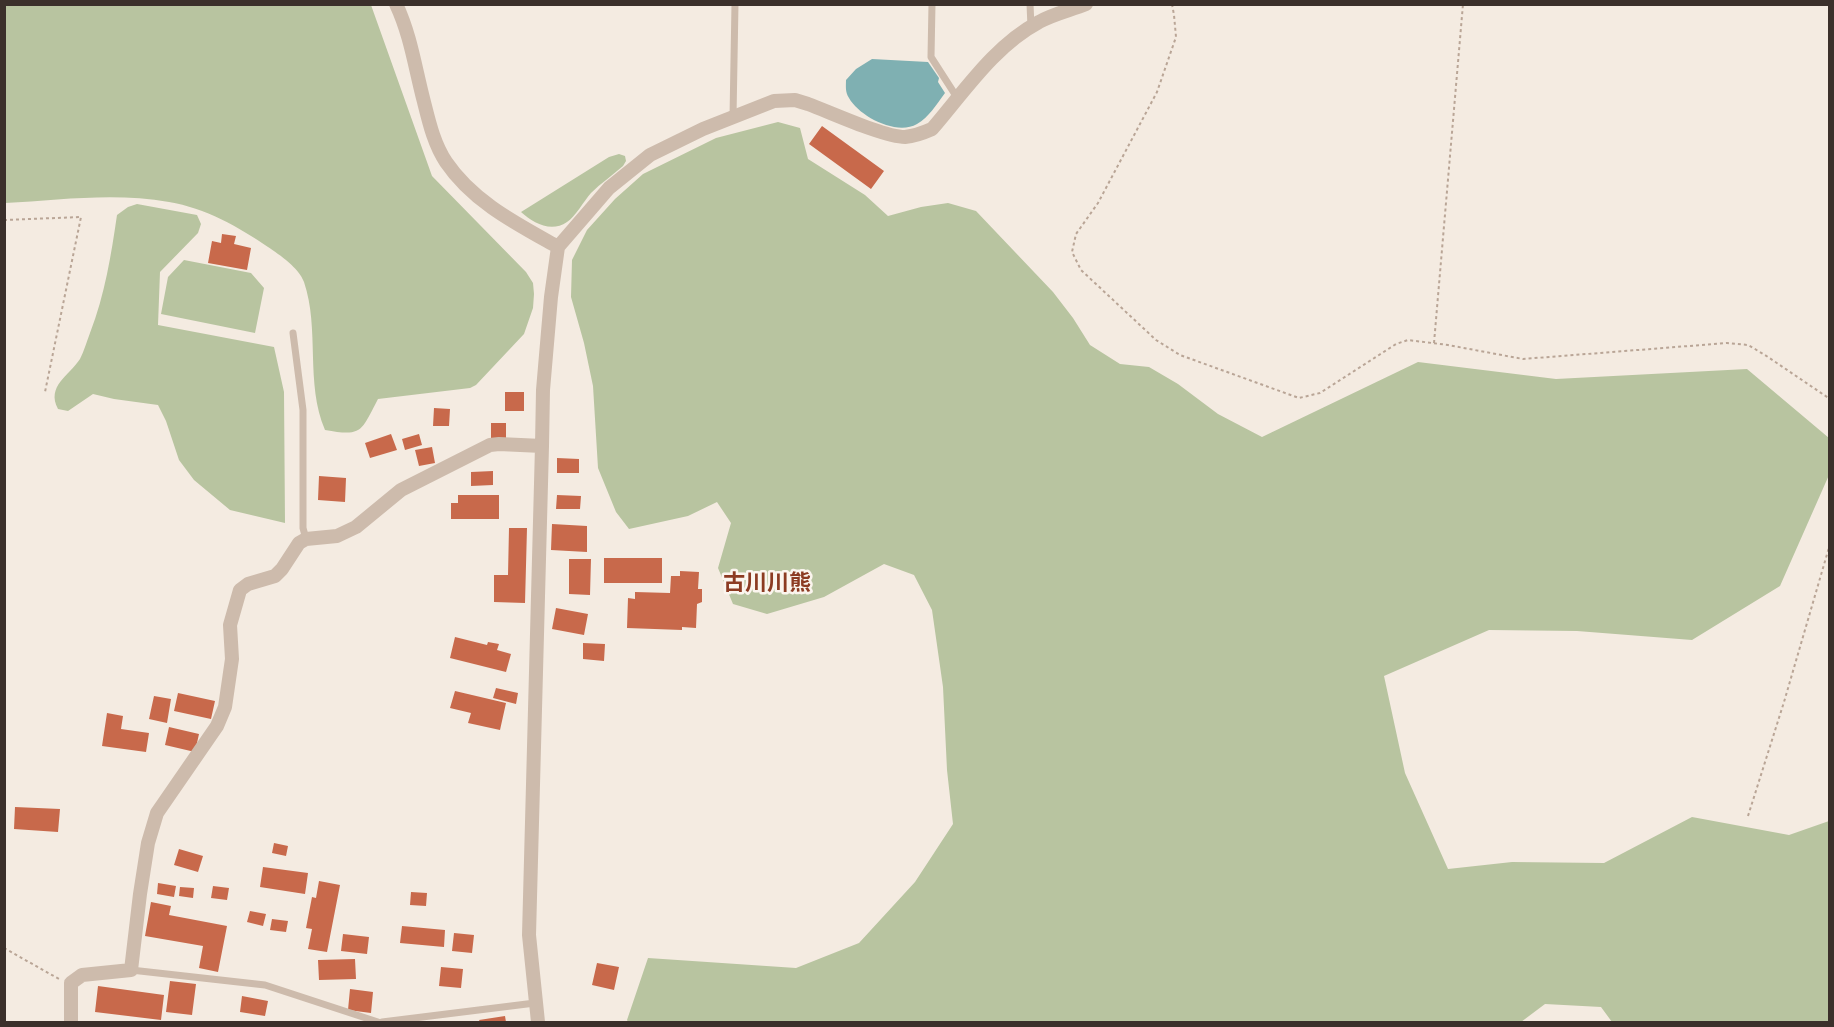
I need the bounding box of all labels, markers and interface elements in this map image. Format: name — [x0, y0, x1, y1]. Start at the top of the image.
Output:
district label: 古川川熊 — [723, 571, 811, 597]

